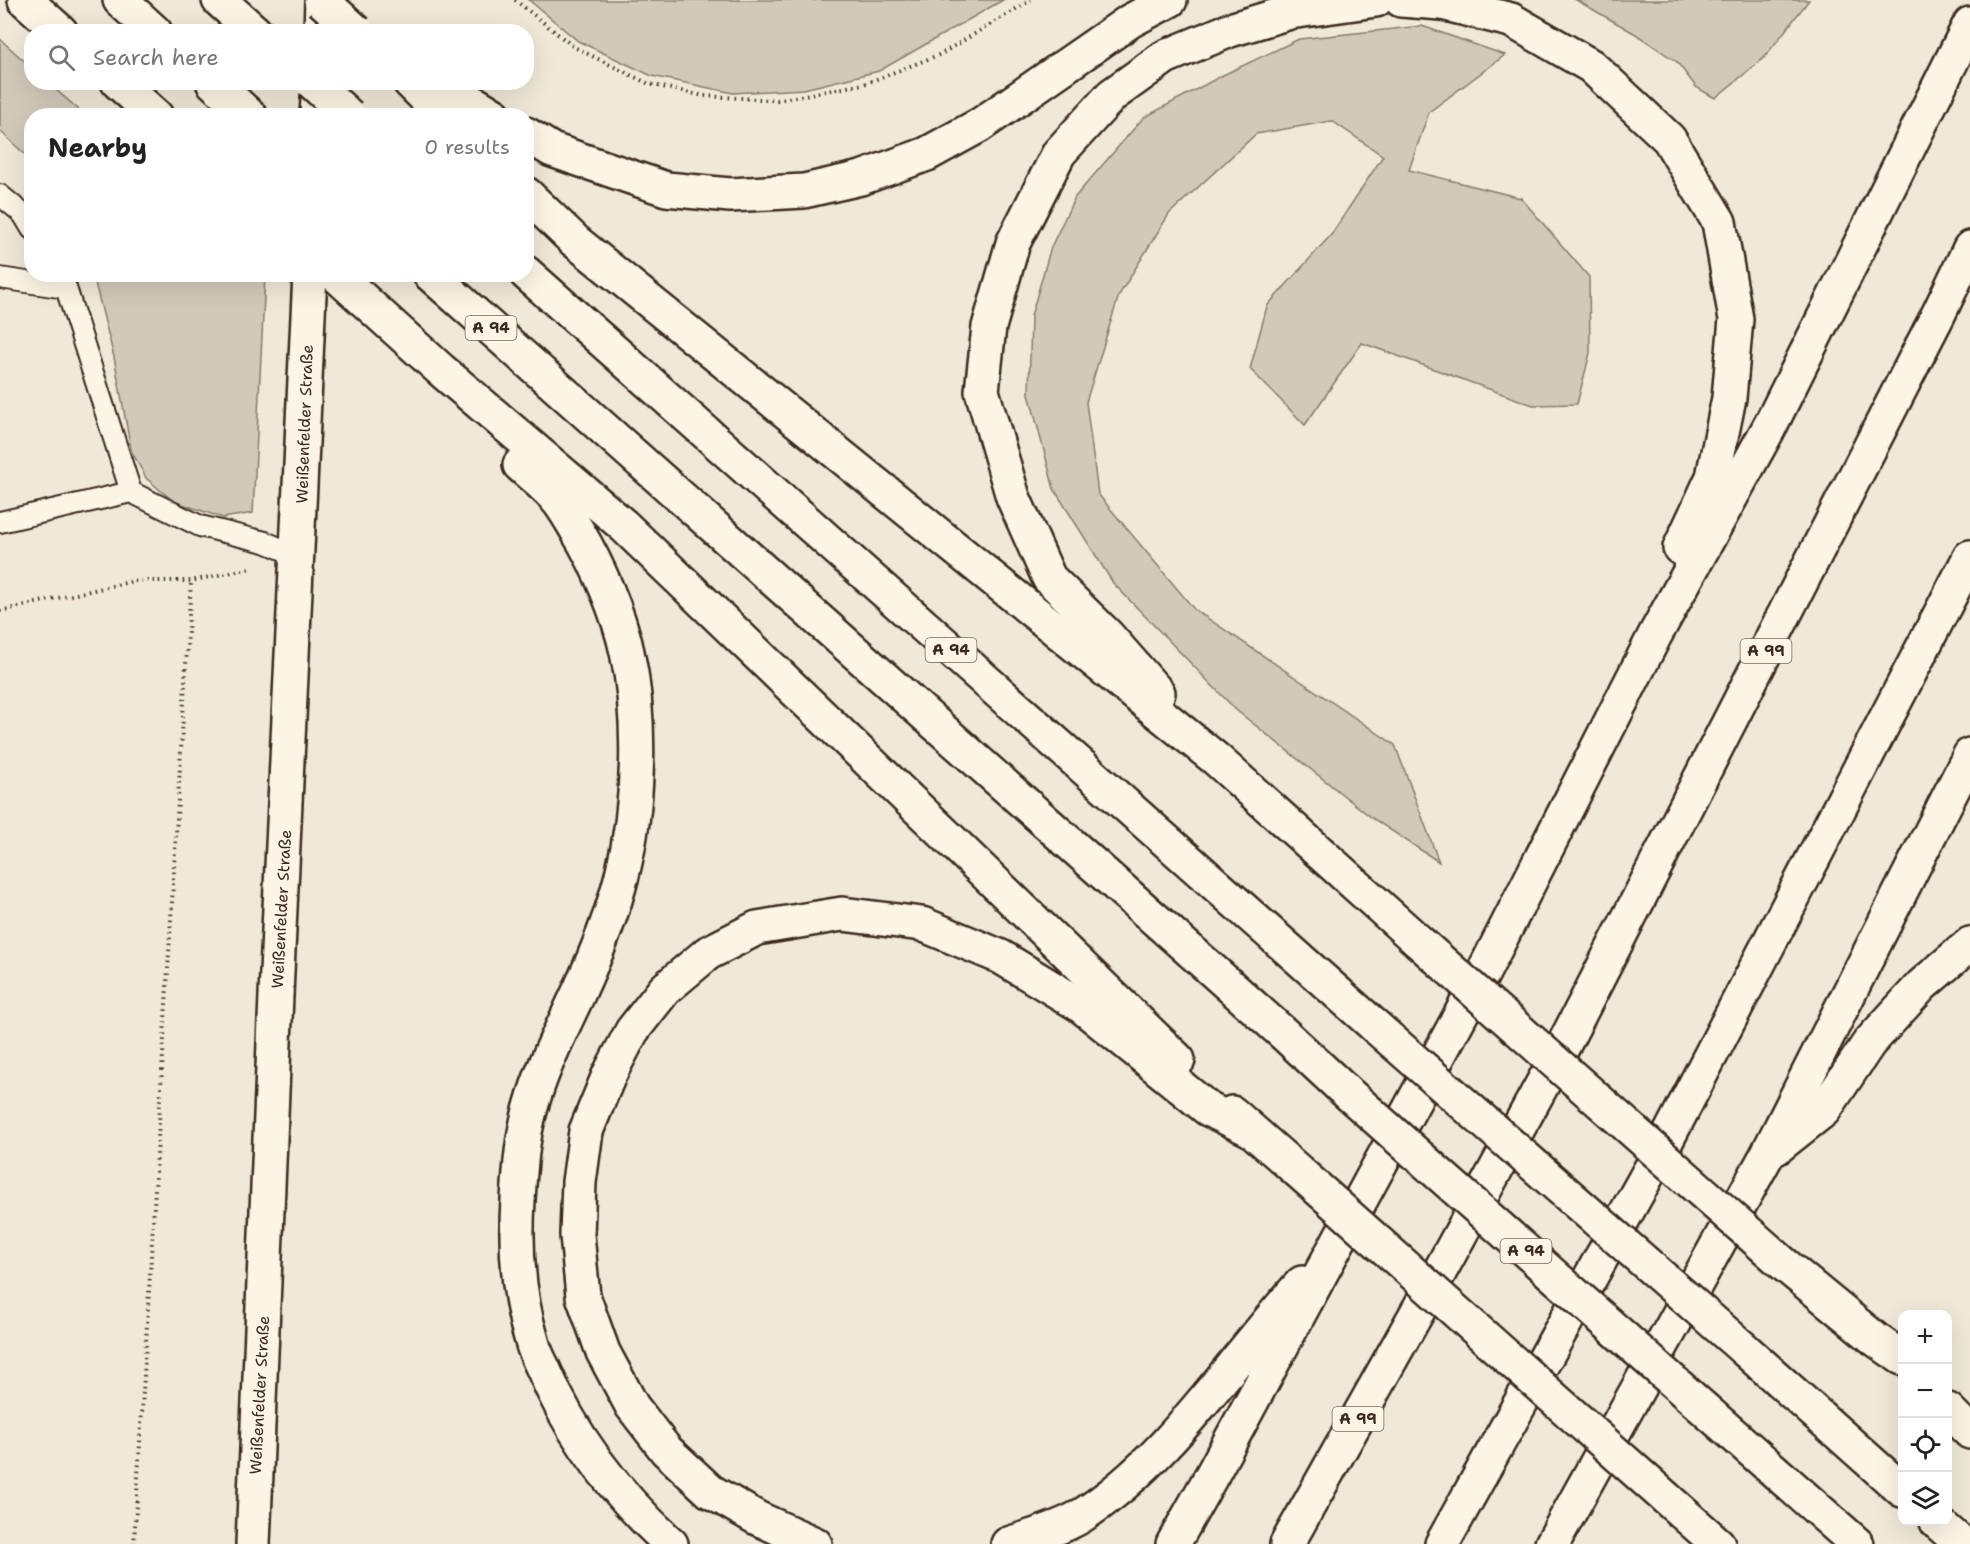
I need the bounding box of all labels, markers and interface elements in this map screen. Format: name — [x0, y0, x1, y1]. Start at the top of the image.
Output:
search box — [24, 24, 534, 90]
icon: search — [45, 41, 78, 74]
text: Search here — [93, 43, 219, 72]
text: Nearby — [48, 130, 147, 165]
text: 0 results — [424, 134, 510, 160]
road number: A 94 — [466, 316, 516, 340]
street label: Weißenfelder Straße — [291, 344, 318, 504]
road number: A 94 — [926, 638, 976, 662]
road number: A 99 — [1740, 639, 1792, 663]
street label: Weißenfelder Straße — [267, 829, 296, 989]
road number: A 94 — [1500, 1239, 1552, 1263]
map controls — [1898, 1310, 1952, 1526]
button: + — [1898, 1310, 1952, 1364]
street label: Weißenfelder Straße — [245, 1315, 274, 1475]
button: − — [1898, 1364, 1952, 1418]
road number: A 99 — [1332, 1407, 1384, 1431]
button: locate — [1898, 1418, 1952, 1472]
button: layers — [1898, 1472, 1952, 1526]

